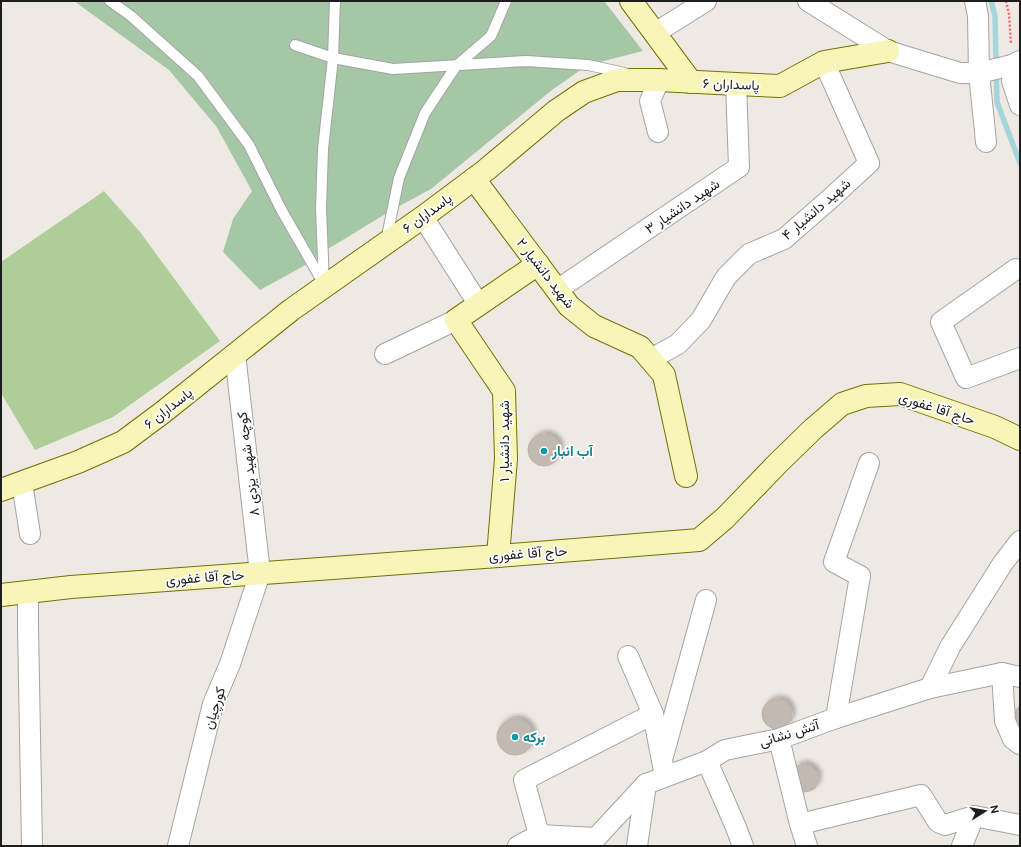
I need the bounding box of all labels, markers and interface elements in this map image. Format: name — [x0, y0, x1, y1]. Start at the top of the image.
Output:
street label: پاسداران ۶ — [702, 74, 760, 95]
street label: شهید دانشیار ۳ — [641, 174, 723, 238]
street label: شهید دانشیار ۴ — [778, 174, 854, 244]
street label: پاسداران ۶ — [399, 189, 456, 238]
street label: شهید دانشیار ۲ — [513, 234, 579, 312]
street label: پاسداران ۶ — [140, 383, 197, 433]
street label: حاج آقا غفوری — [896, 387, 977, 431]
street label: شهید دانشیار ۱ — [495, 400, 513, 482]
street label: کوچه شهید یزدی ۸ — [233, 411, 264, 517]
place label: آب انبار — [551, 442, 594, 460]
marker: آب انبار — [539, 446, 549, 456]
street label: حاج آقا غفوری — [488, 541, 568, 567]
street label: حاج آقا غفوری — [165, 565, 245, 591]
street label: کورچیان — [199, 684, 230, 732]
street label: آتش نشانی — [757, 715, 823, 751]
place label: برکه — [523, 728, 545, 746]
marker: برکه — [510, 732, 520, 742]
north arrow — [965, 791, 1005, 831]
text: N — [987, 804, 1002, 814]

